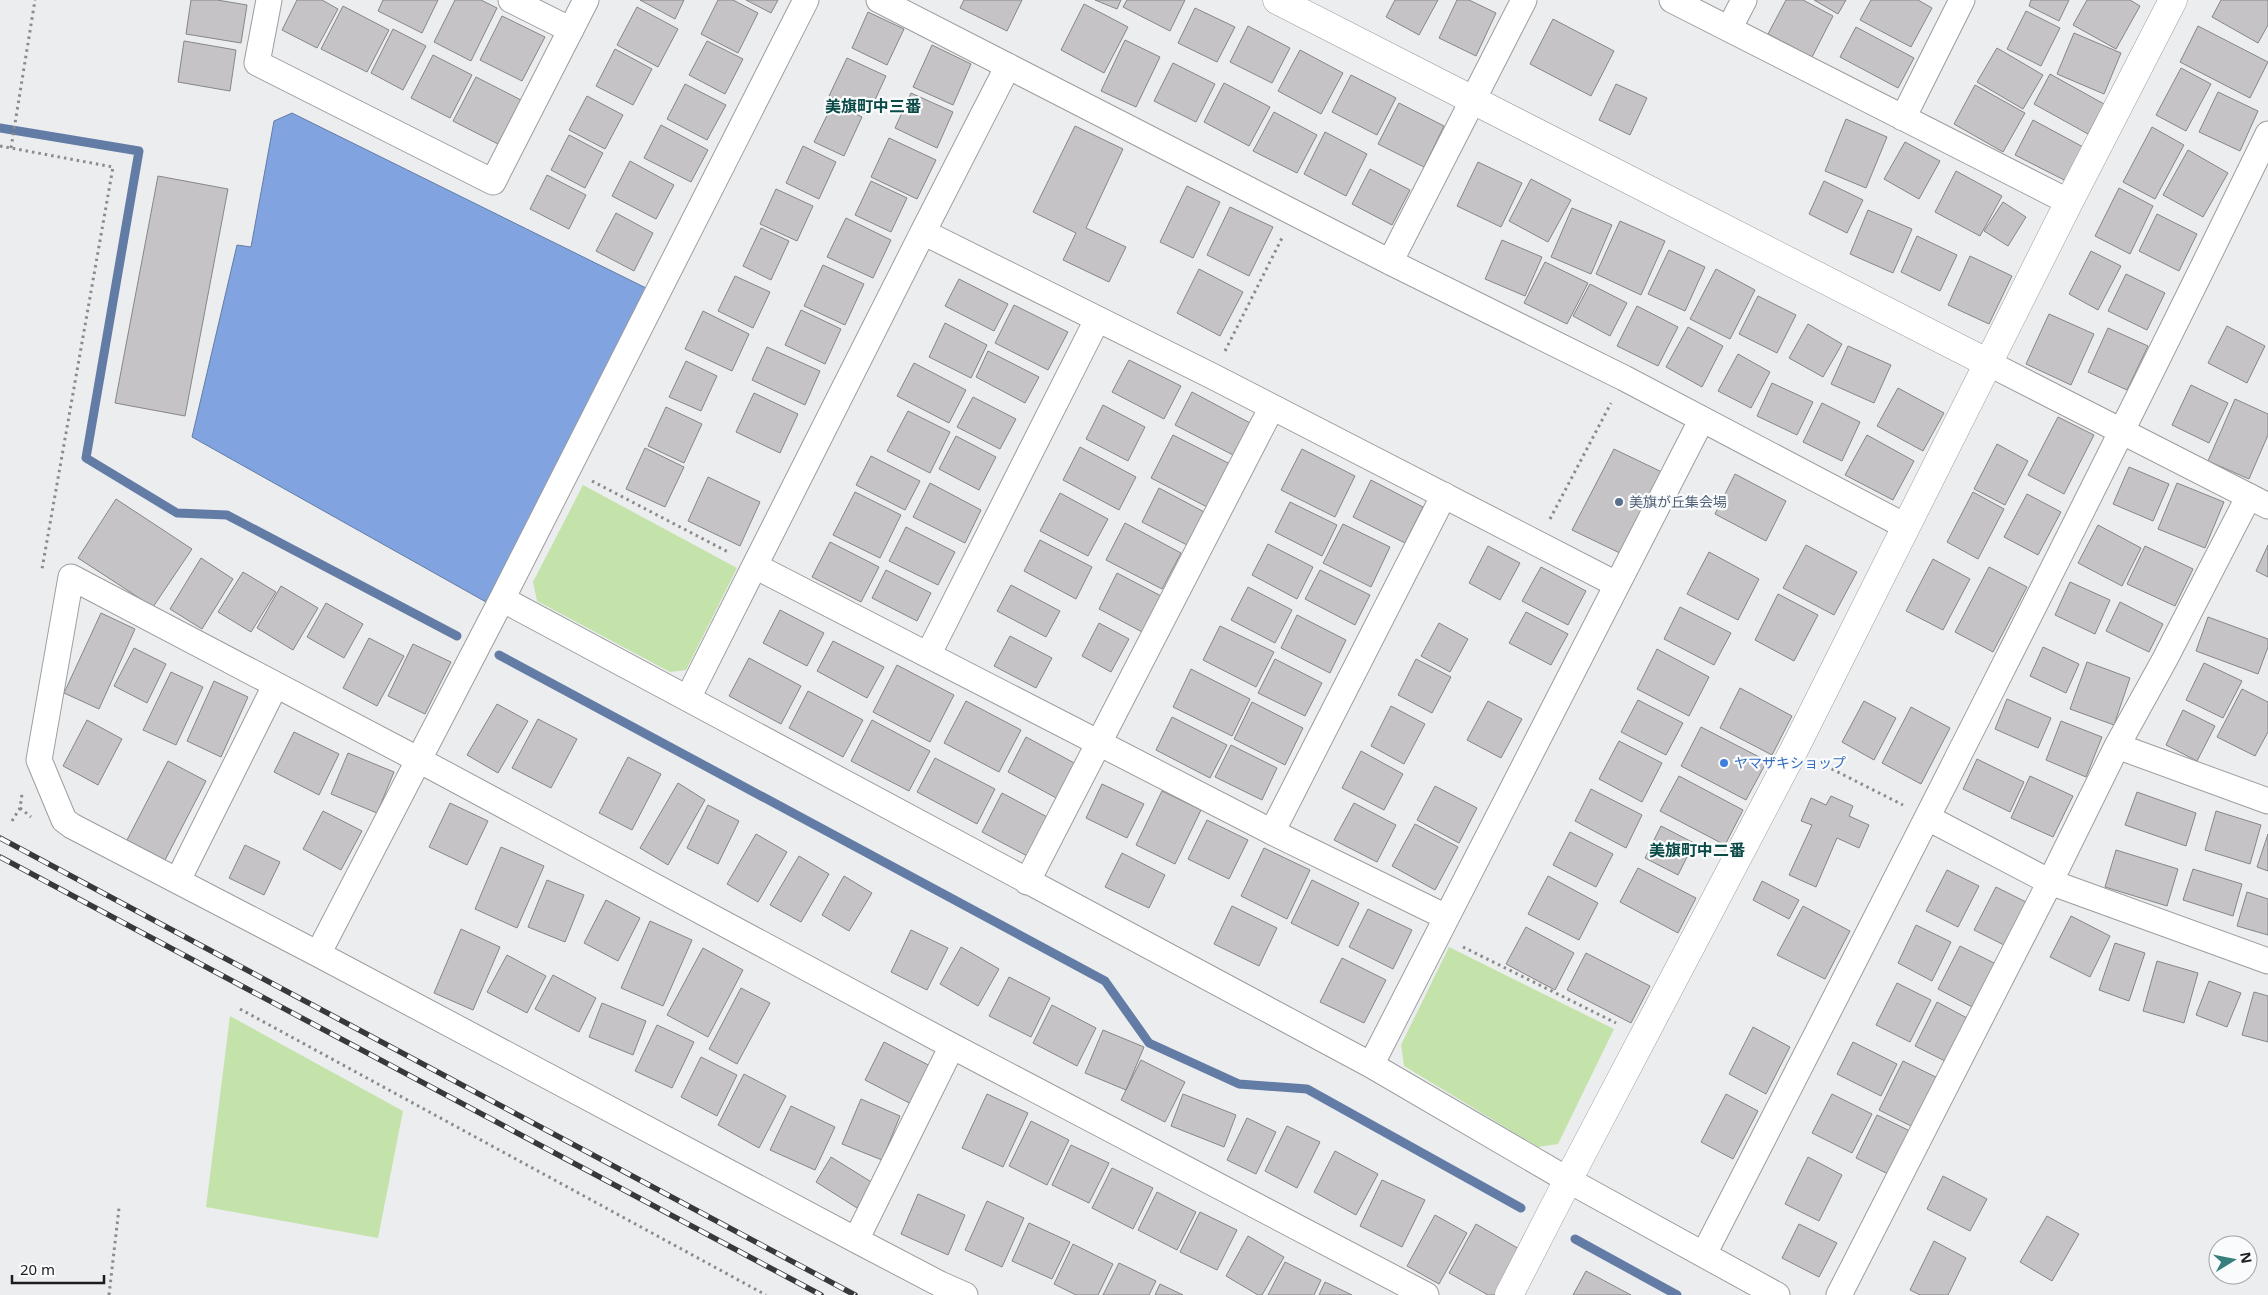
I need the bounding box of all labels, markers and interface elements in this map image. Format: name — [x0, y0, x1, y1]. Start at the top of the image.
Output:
district label: 美旗町中三番 — [825, 95, 921, 117]
place label: 美旗が丘集会場 — [1629, 492, 1727, 511]
marker: 美旗が丘集会場 — [1613, 496, 1625, 508]
place label: ヤマザキショップ — [1734, 753, 1846, 772]
marker: ヤマザキショップ — [1718, 757, 1730, 769]
district label: 美旗町中二番 — [1649, 839, 1745, 861]
north arrow — [2208, 1235, 2258, 1285]
text: N — [2236, 1250, 2257, 1265]
scale bar — [12, 1252, 105, 1284]
text: 20 m — [20, 1259, 55, 1279]

